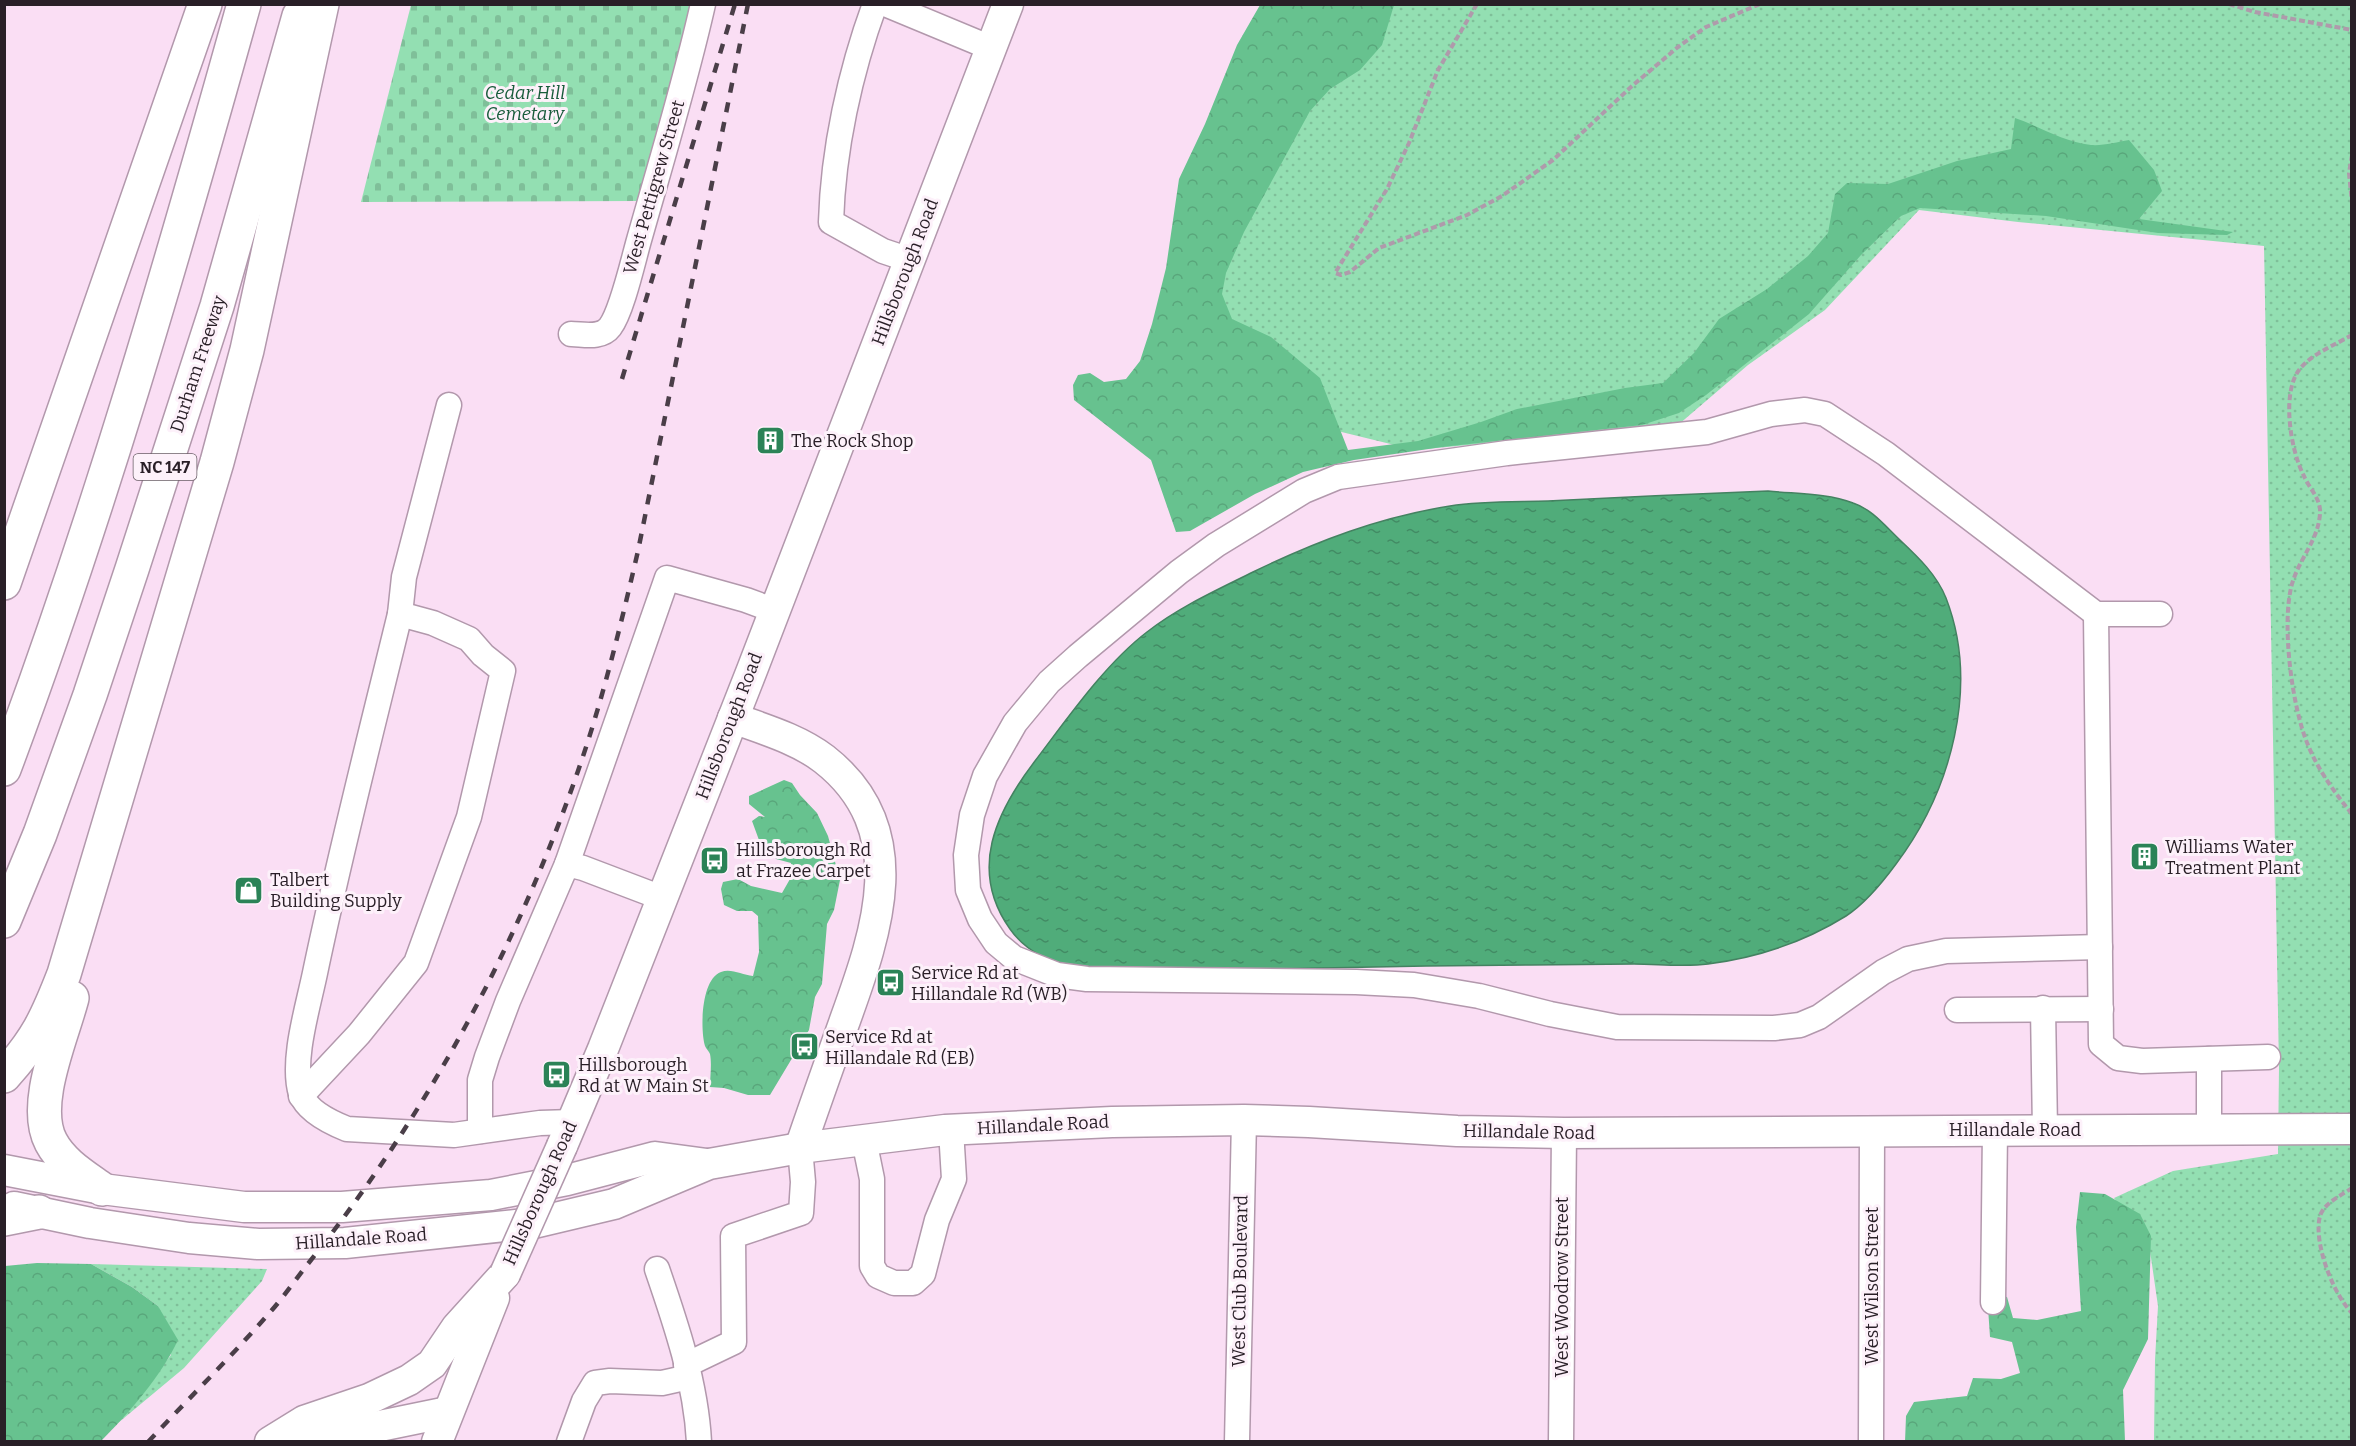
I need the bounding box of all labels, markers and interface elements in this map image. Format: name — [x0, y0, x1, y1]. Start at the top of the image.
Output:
park label: Cedar Hill Cemetary — [485, 82, 565, 125]
street label: West Pettigrew Street — [619, 97, 690, 277]
street label: Hillsborough Road — [867, 195, 943, 348]
street label: Durham Freeway — [165, 292, 231, 435]
building icon: The Rock Shop — [754, 425, 786, 457]
place label: The Rock Shop — [791, 430, 914, 452]
road number: NC 147 — [134, 454, 196, 480]
street label: Hillsborough Road — [691, 649, 767, 802]
place label: Williams Water Treatment Plant — [2165, 836, 2301, 879]
place label: Hillsborough Rd at Frazee Carpet — [736, 839, 872, 882]
building icon: Williams Water Treatment Plant — [2128, 841, 2160, 873]
bus stop icon: Hillsborough Rd at Frazee Carpet — [699, 844, 731, 876]
place label: Talbert Building Supply — [270, 869, 402, 912]
shop icon: Talbert Building Supply — [233, 874, 265, 906]
place label: Service Rd at Hillandale Rd (WB) — [911, 962, 1067, 1005]
bus stop icon: Service Rd at Hillandale Rd (WB) — [874, 967, 906, 999]
place label: Service Rd at Hillandale Rd (EB) — [825, 1026, 975, 1069]
bus stop icon: Service Rd at Hillandale Rd (EB) — [788, 1031, 820, 1063]
place label: Hillsborough Rd at W Main St — [578, 1054, 709, 1097]
bus stop icon: Hillsborough Rd at W Main St — [541, 1059, 573, 1091]
street label: Hillandale Road — [976, 1111, 1110, 1139]
street label: Hillsborough Road — [498, 1117, 582, 1268]
street label: Hillandale Road — [1949, 1119, 2081, 1141]
street label: Hillandale Road — [1463, 1120, 1596, 1144]
street label: West Club Boulevard — [1228, 1195, 1253, 1367]
street label: West Woodrow Street — [1551, 1196, 1573, 1377]
street label: West Wilson Street — [1861, 1206, 1883, 1365]
street label: Hillandale Road — [294, 1223, 428, 1255]

